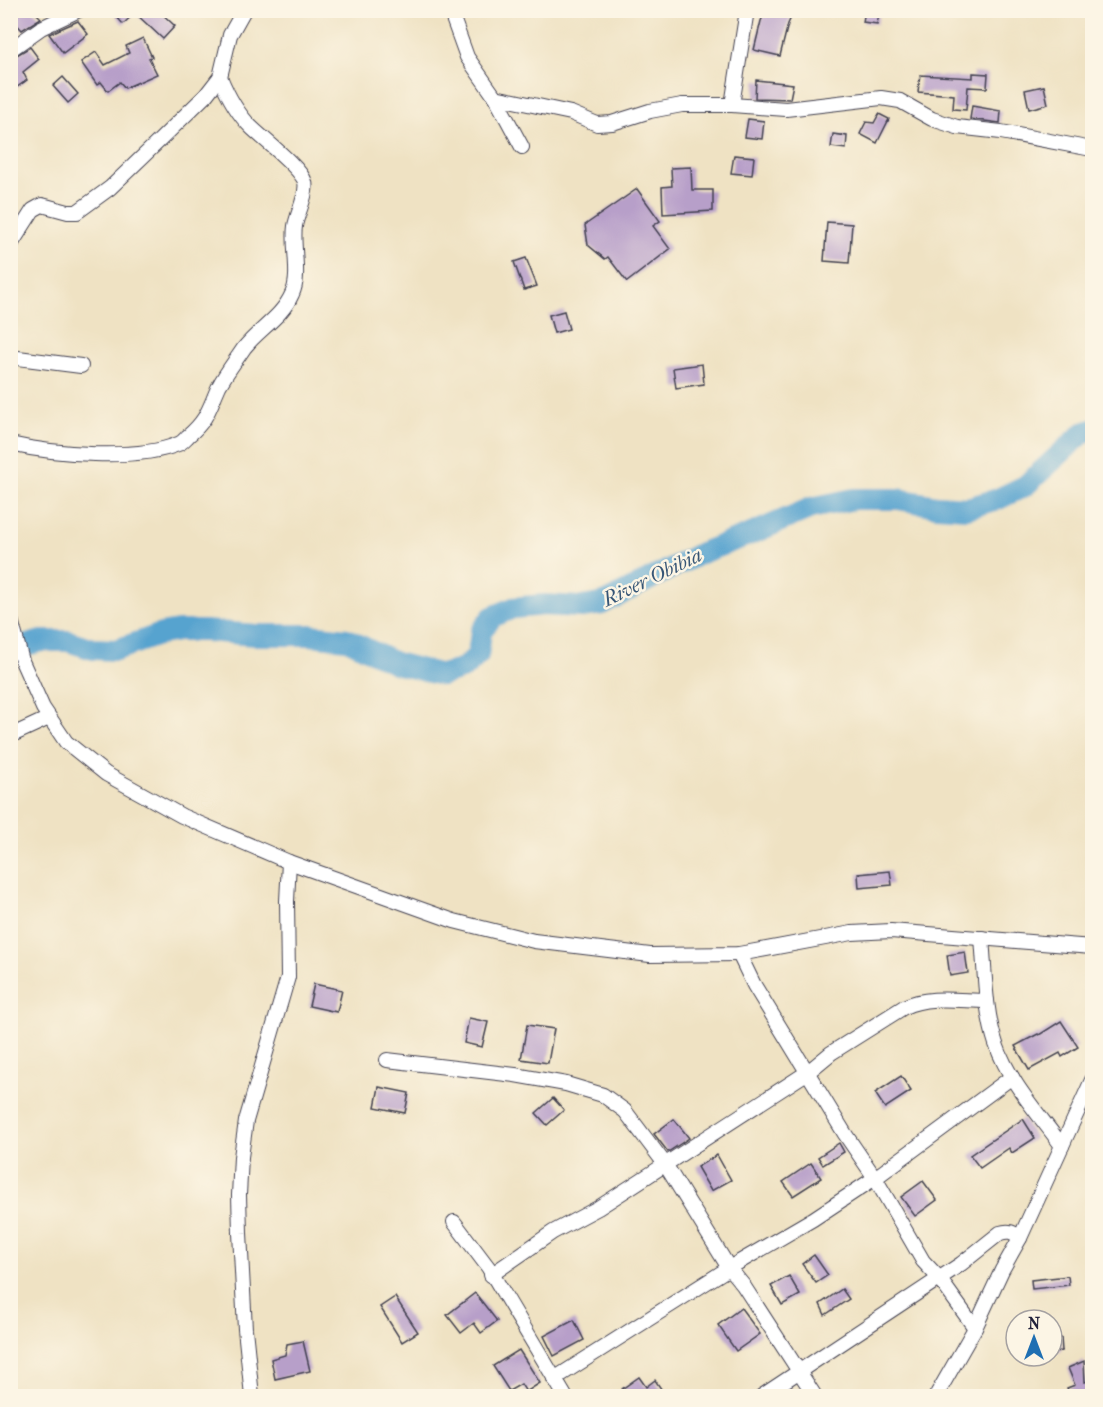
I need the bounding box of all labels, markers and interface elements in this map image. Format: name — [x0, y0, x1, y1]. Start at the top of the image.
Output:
water label: River Obibia — [597, 544, 706, 612]
north arrow — [1004, 1308, 1064, 1368]
text: N — [1028, 1314, 1041, 1333]

